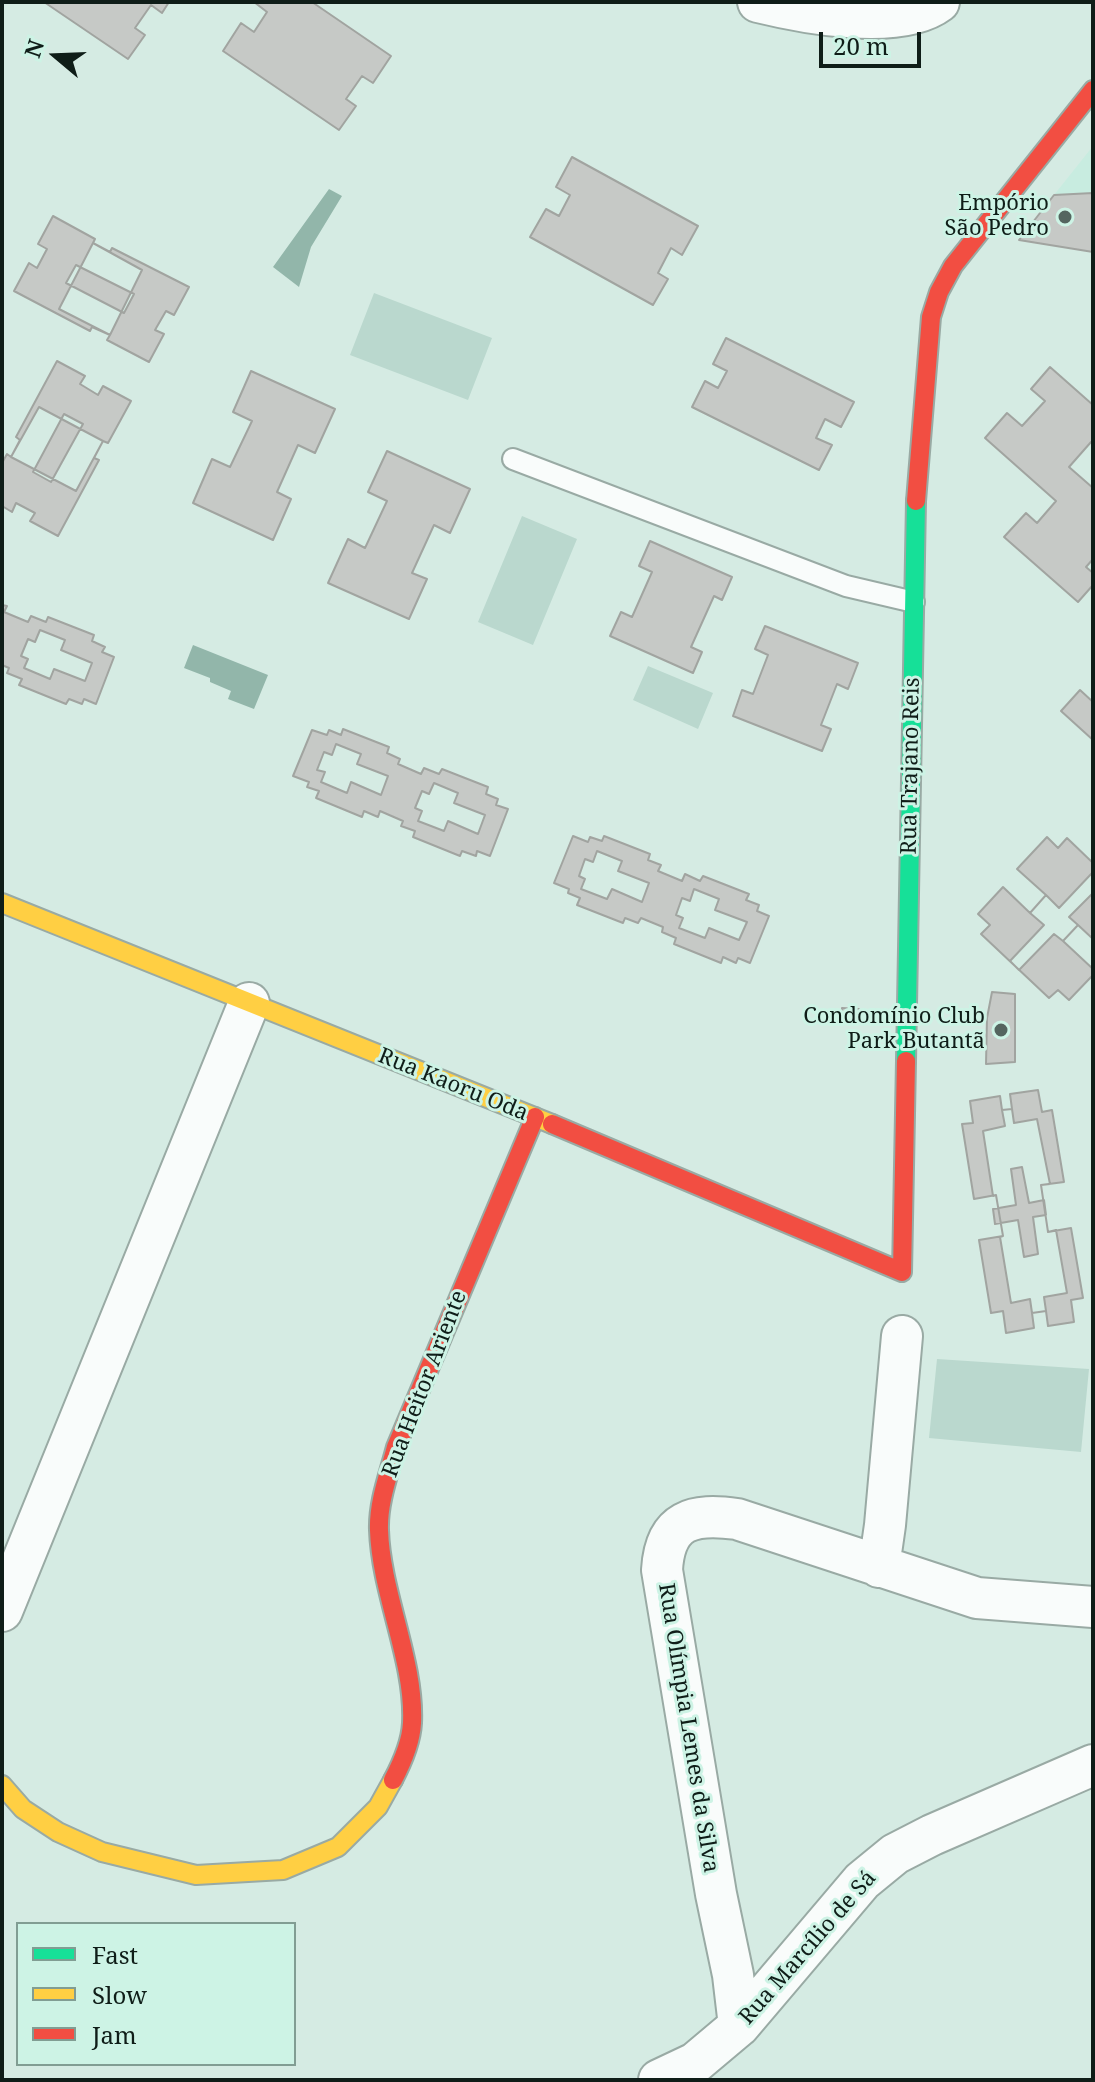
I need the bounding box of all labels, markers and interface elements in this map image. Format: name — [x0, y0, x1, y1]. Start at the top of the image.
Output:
north arrow — [16, 16, 96, 96]
scale bar — [823, 16, 925, 66]
text: 20 m — [833, 29, 889, 62]
text: N — [16, 35, 50, 61]
place label: Empório São Pedro — [945, 191, 1049, 242]
marker: Empório São Pedro — [1056, 208, 1074, 226]
street label: Rua Trajano Reis — [896, 677, 926, 855]
place label: Condomínio Club Park Butantã — [803, 1004, 985, 1056]
marker: Condomínio Club Park Butantã — [992, 1021, 1010, 1039]
street label: Rua Kaoru Oda — [374, 1043, 532, 1127]
street label: Rua Heitor Ariente — [377, 1287, 473, 1481]
street label: Rua Olímpia Lemes da Silva — [652, 1582, 724, 1874]
street label: Rua Marcílio de Sá — [734, 1866, 882, 2030]
legend — [16, 1922, 296, 2066]
text: Fast — [92, 1938, 138, 1971]
text: Slow — [92, 1978, 147, 2011]
text: Jam — [92, 2018, 137, 2051]

